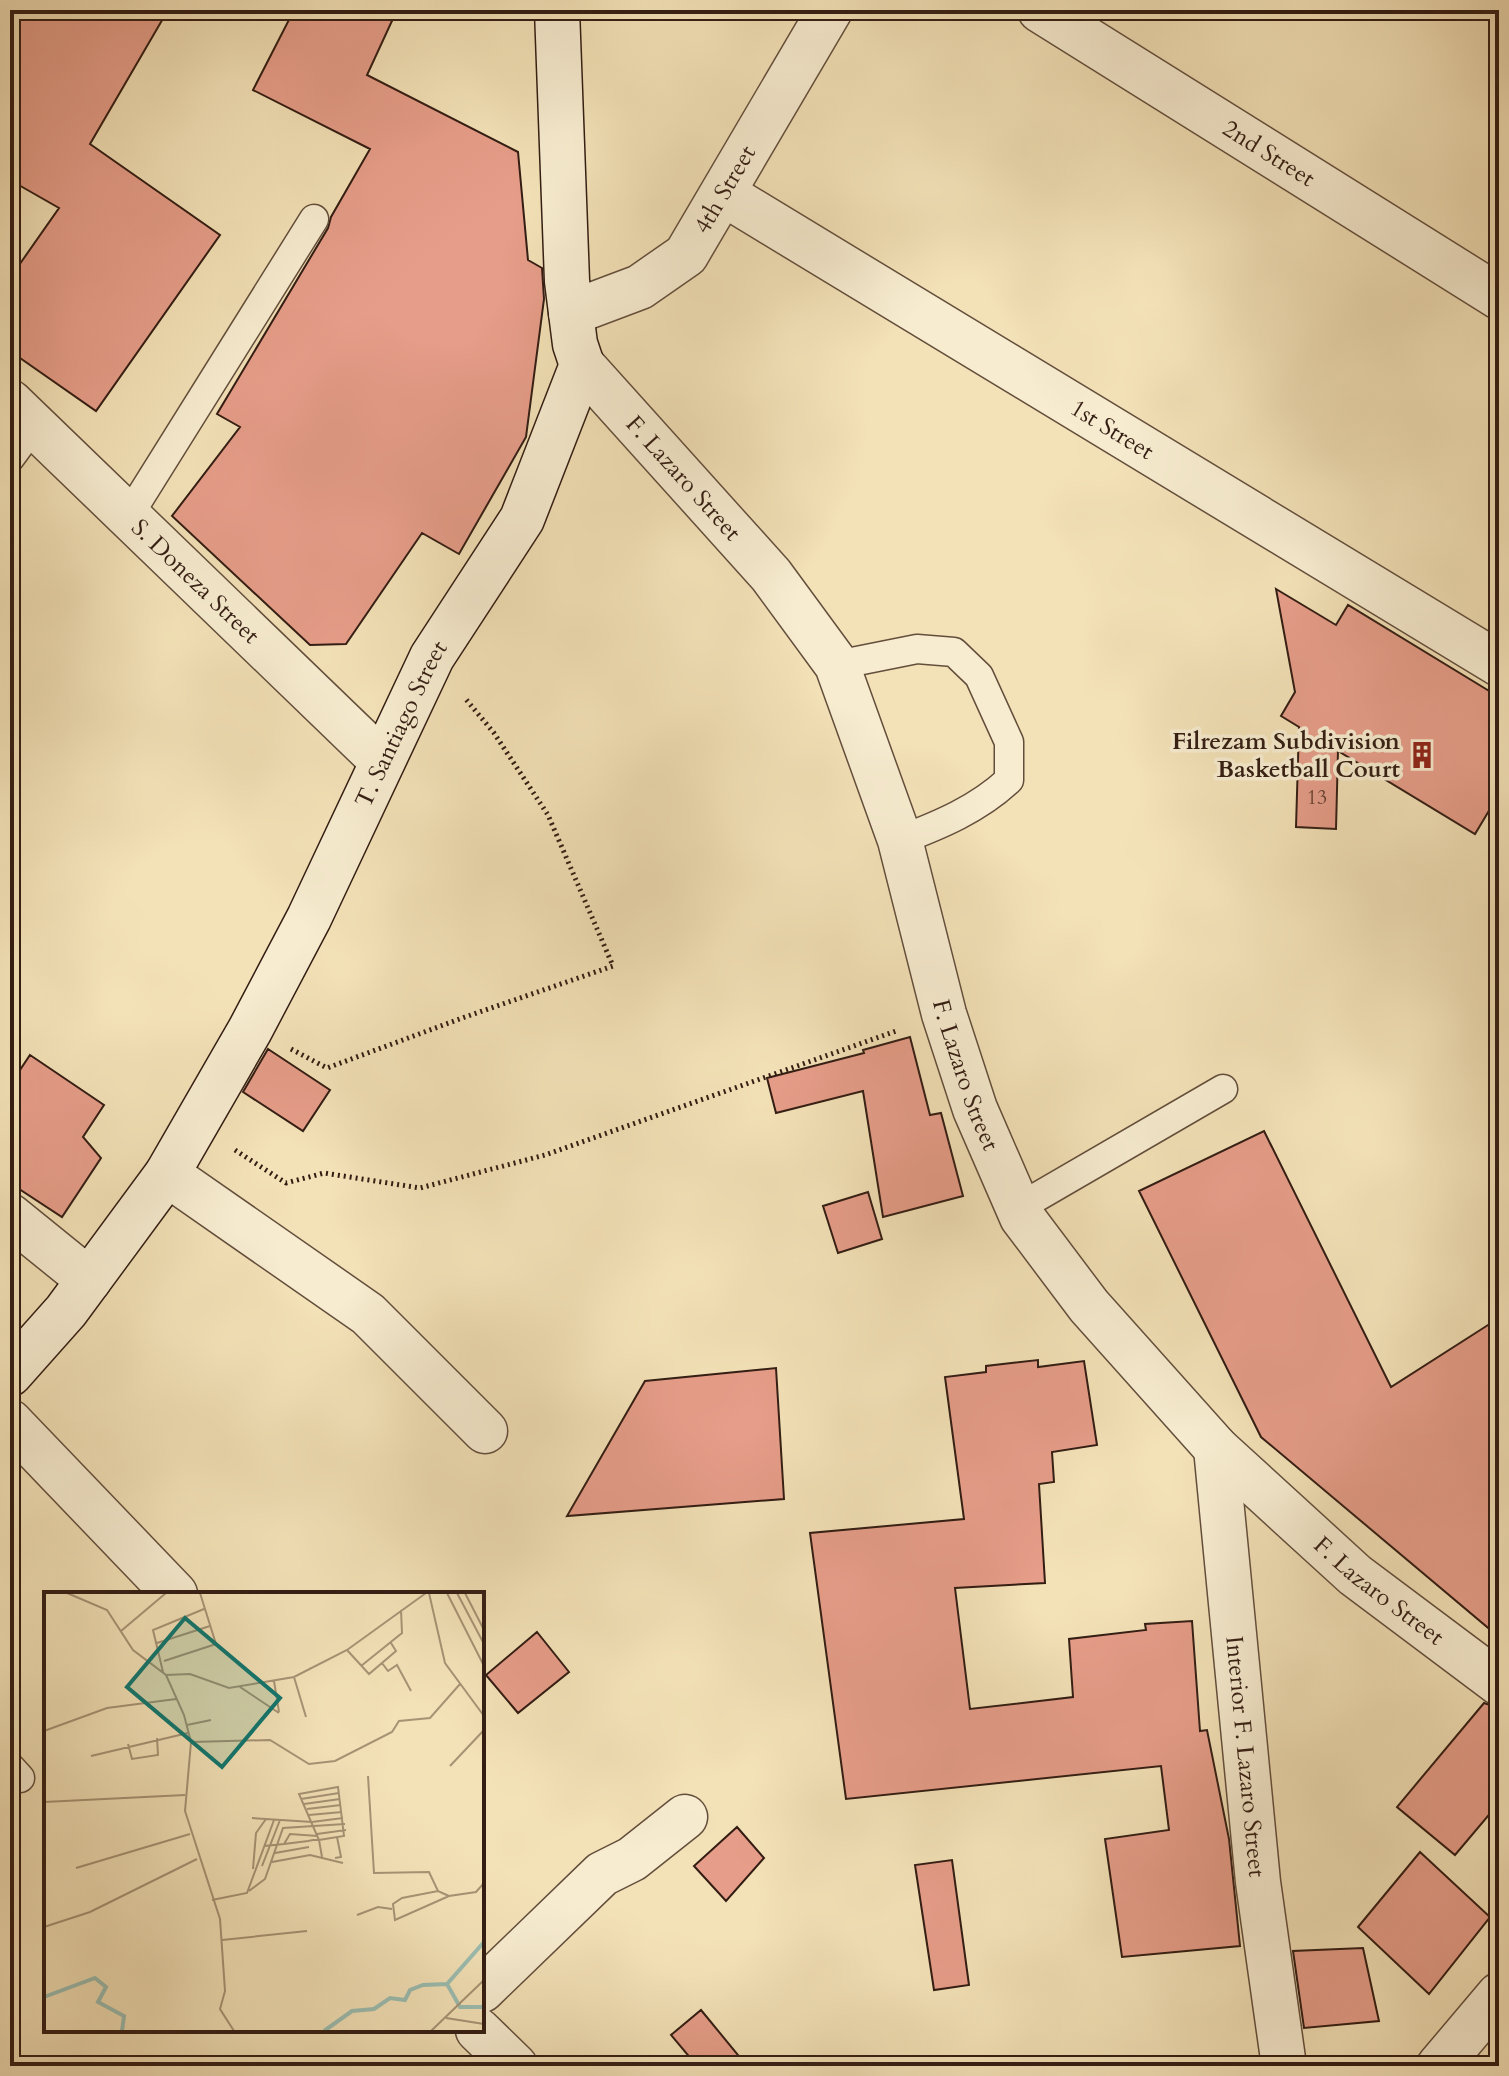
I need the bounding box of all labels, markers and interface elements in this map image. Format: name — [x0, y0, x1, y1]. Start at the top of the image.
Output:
street label: 2nd Street — [1217, 112, 1322, 195]
street label: 4th Street — [686, 139, 764, 240]
street label: 1st Street — [1064, 391, 1161, 468]
street label: F. Lazaro Street — [618, 408, 749, 548]
street label: S. Doneza Street — [124, 511, 267, 651]
street label: T. Santiago Street — [347, 633, 455, 813]
place label: Filrezam Subdivision Basketball Court — [1172, 725, 1401, 786]
building icon: Filrezam Subdivision Basketball Court — [1407, 740, 1437, 770]
house number: 13 — [1307, 784, 1327, 811]
street label: F. Lazaro Street — [924, 996, 1008, 1156]
street label: F. Lazaro Street — [1306, 1529, 1451, 1653]
inset map — [44, 1592, 484, 2032]
street label: Interior F. Lazaro Street — [1218, 1634, 1274, 1879]

